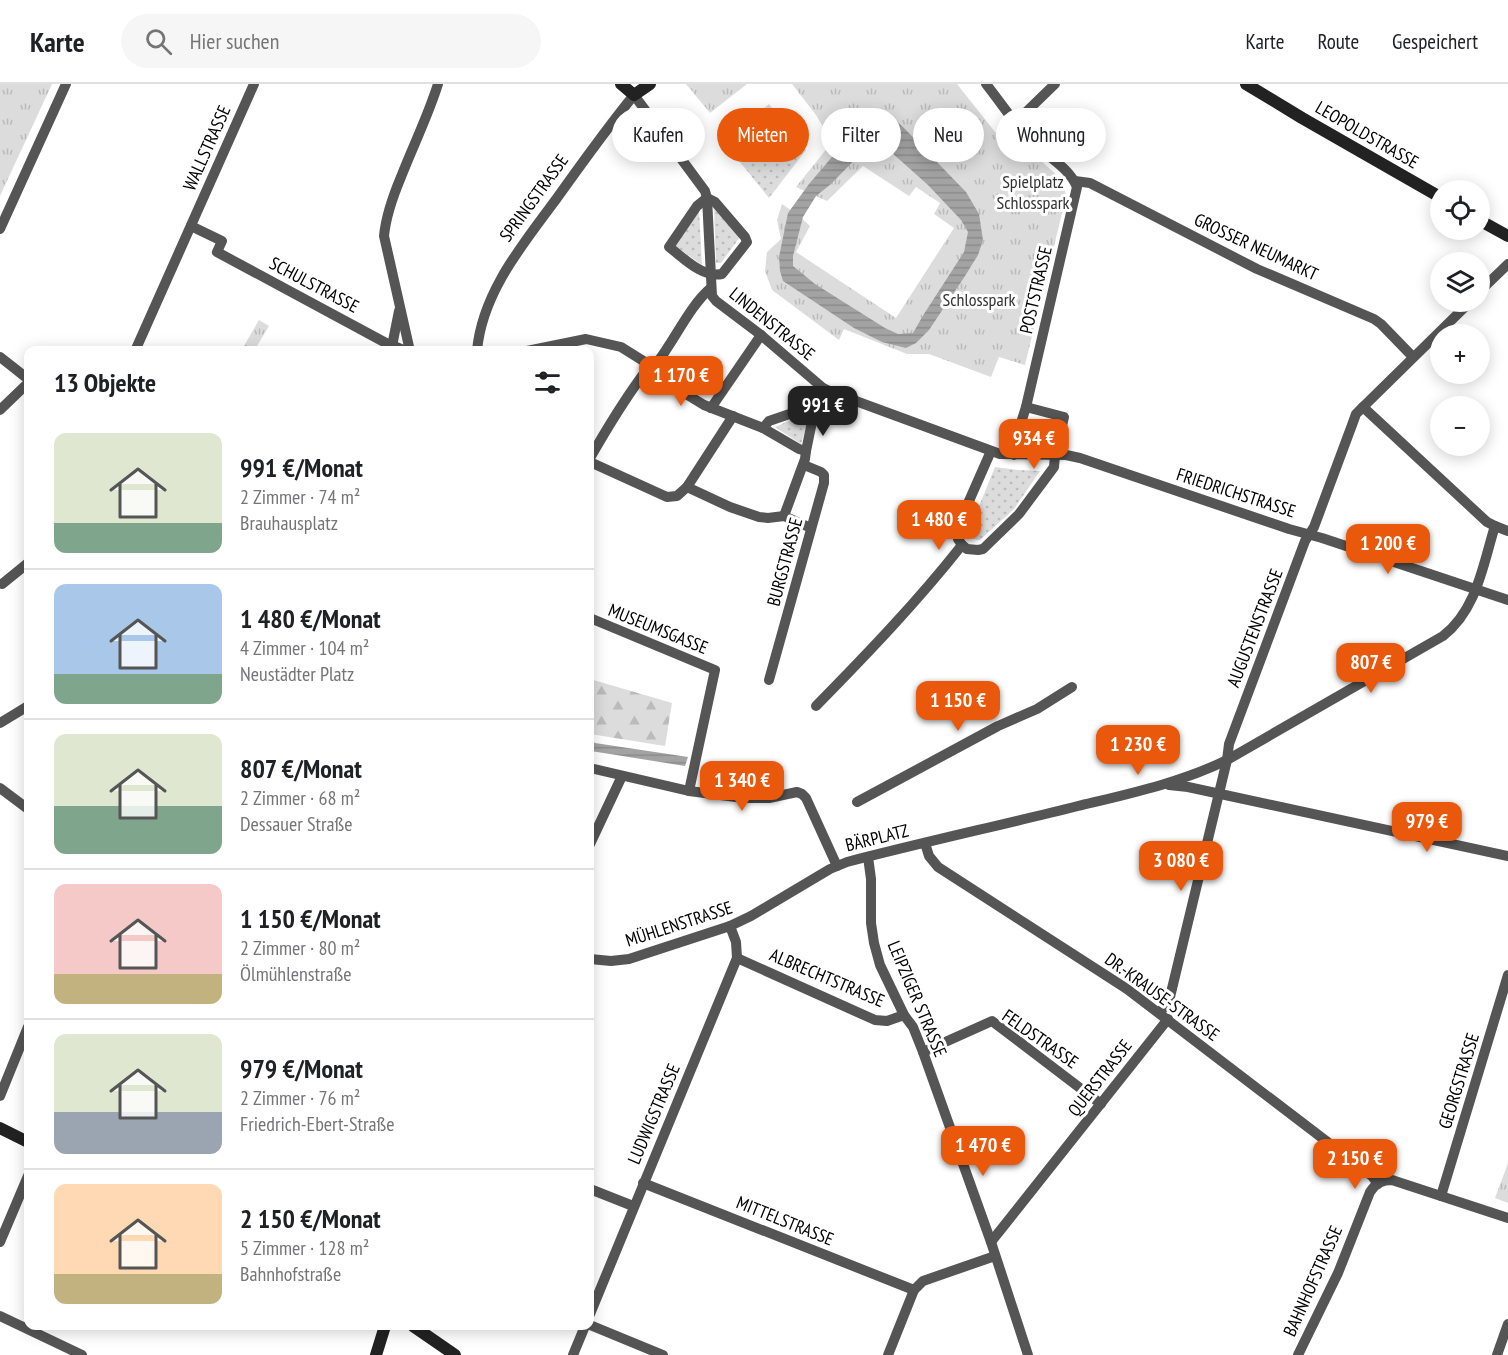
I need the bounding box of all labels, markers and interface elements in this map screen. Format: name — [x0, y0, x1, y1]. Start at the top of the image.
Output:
search box — [121, 14, 541, 68]
text: Karte — [30, 23, 85, 60]
icon: search — [142, 25, 175, 58]
text: Hier suchen — [190, 27, 279, 55]
text: Karte — [1246, 28, 1284, 55]
text: Route — [1317, 28, 1359, 55]
text: Gespeichert — [1392, 28, 1478, 55]
street label: LEOPOLDSTRASSE — [1312, 96, 1423, 173]
street label: WALLSTRASSE — [178, 102, 236, 194]
chip: Kaufen — [612, 108, 705, 162]
chip: Mieten — [717, 108, 809, 162]
chip: Filter — [821, 108, 901, 162]
chip: Neu — [913, 108, 984, 162]
chip: Wohnung — [996, 108, 1106, 162]
street label: SPRINGSTRASSE — [494, 149, 573, 246]
park label: Spielplatz Schlosspark — [996, 170, 1070, 214]
map controls — [1430, 180, 1490, 456]
button: locate — [1430, 180, 1490, 240]
street label: GROSSER NEUMARKT — [1191, 208, 1322, 285]
street label: POSTSTRASSE — [1014, 244, 1057, 336]
street label: SCHULSTRASSE — [266, 251, 363, 318]
button: layers — [1430, 252, 1490, 312]
street label: LINDENSTRASSE — [725, 282, 820, 365]
park label: Schlosspark — [942, 288, 1016, 311]
button: + — [1430, 324, 1490, 384]
pin: 1 170 € — [626, 356, 736, 407]
text: 1 170 € — [653, 362, 709, 388]
text: 13 Objekte — [54, 366, 156, 399]
icon: filters — [531, 366, 564, 399]
pin: 991 € — [781, 386, 865, 437]
text: 991 € — [802, 392, 844, 418]
button: − — [1430, 396, 1490, 456]
pin: 934 € — [992, 419, 1076, 470]
text: 934 € — [1013, 425, 1055, 451]
text: 991 €/Monat — [240, 451, 363, 484]
icon: home — [102, 457, 174, 529]
street label: FRIEDRICHSTRASSE — [1174, 462, 1299, 523]
text: 2 Zimmer · 74 m² — [240, 484, 360, 510]
pin: 1 480 € — [884, 500, 994, 551]
text: 1 480 € — [911, 506, 967, 532]
text: Brauhausplatz — [240, 510, 338, 536]
street label: BURGSTRASSE — [762, 515, 807, 609]
pin: 1 200 € — [1333, 524, 1443, 575]
text: 1 200 € — [1360, 530, 1416, 556]
street label: AUGUSTENSTRASSE — [1221, 565, 1288, 690]
street label: MUSEUMSGASSE — [605, 598, 711, 659]
text: 1 480 €/Monat — [240, 602, 381, 635]
icon: home — [102, 608, 174, 680]
text: 4 Zimmer · 104 m² — [240, 635, 369, 661]
pin: 807 € — [1329, 643, 1413, 694]
text: 807 € — [1350, 649, 1392, 675]
text: Neustädter Platz — [240, 661, 354, 687]
pin: 1 150 € — [903, 681, 1013, 732]
text: 1 150 € — [930, 687, 986, 713]
pin: 1 230 € — [1083, 725, 1193, 776]
text: 1 230 € — [1110, 731, 1166, 757]
text: 807 €/Monat — [240, 752, 362, 785]
icon: home — [102, 758, 174, 830]
pin: 1 340 € — [687, 761, 797, 812]
text: 1 340 € — [714, 767, 770, 793]
text: 2 Zimmer · 68 m² — [240, 785, 360, 811]
pin: 979 € — [1385, 802, 1469, 853]
text: 979 € — [1406, 808, 1448, 834]
text: Dessauer Straße — [240, 811, 353, 837]
street label: BÄRPLATZ — [843, 819, 911, 856]
pin: 3 080 € — [1126, 841, 1236, 892]
text: 3 080 € — [1153, 847, 1209, 873]
street label: MÜHLENSTRASSE — [623, 895, 735, 952]
text: 1 150 €/Monat — [240, 902, 381, 935]
icon: home — [102, 908, 174, 980]
text: 2 Zimmer · 80 m² — [240, 935, 360, 961]
street label: LEIPZIGER STRASSE — [883, 937, 952, 1060]
street label: ALBRECHTSTRASSE — [766, 943, 888, 1012]
street label: DR.-KRAUSE-STRASSE — [1101, 947, 1224, 1046]
text: Ölmühlenstraße — [240, 961, 352, 987]
street label: FELDSTRASSE — [998, 1004, 1083, 1073]
street label: GEORGSTRASSE — [1433, 1030, 1484, 1132]
street label: QUERSTRASSE — [1062, 1035, 1137, 1121]
text: 979 €/Monat — [240, 1052, 363, 1085]
icon: home — [102, 1058, 174, 1130]
street label: LUDWIGSTRASSE — [622, 1060, 685, 1167]
text: 2 Zimmer · 76 m² — [240, 1085, 360, 1111]
text: Friedrich-Ebert-Straße — [240, 1111, 394, 1137]
pin: 1 470 € — [928, 1126, 1038, 1177]
text: 1 470 € — [955, 1132, 1011, 1158]
pin: 2 150 € — [1300, 1139, 1410, 1190]
text: 2 150 € — [1327, 1145, 1383, 1171]
street label: MITTELSTRASSE — [733, 1191, 837, 1250]
text: 2 150 €/Monat — [240, 1202, 381, 1235]
icon: home — [102, 1208, 174, 1280]
street label: BAHNHOFSTRASSE — [1278, 1222, 1347, 1340]
text: 5 Zimmer · 128 m² — [240, 1235, 369, 1261]
text: Bahnhofstraße — [240, 1261, 341, 1287]

